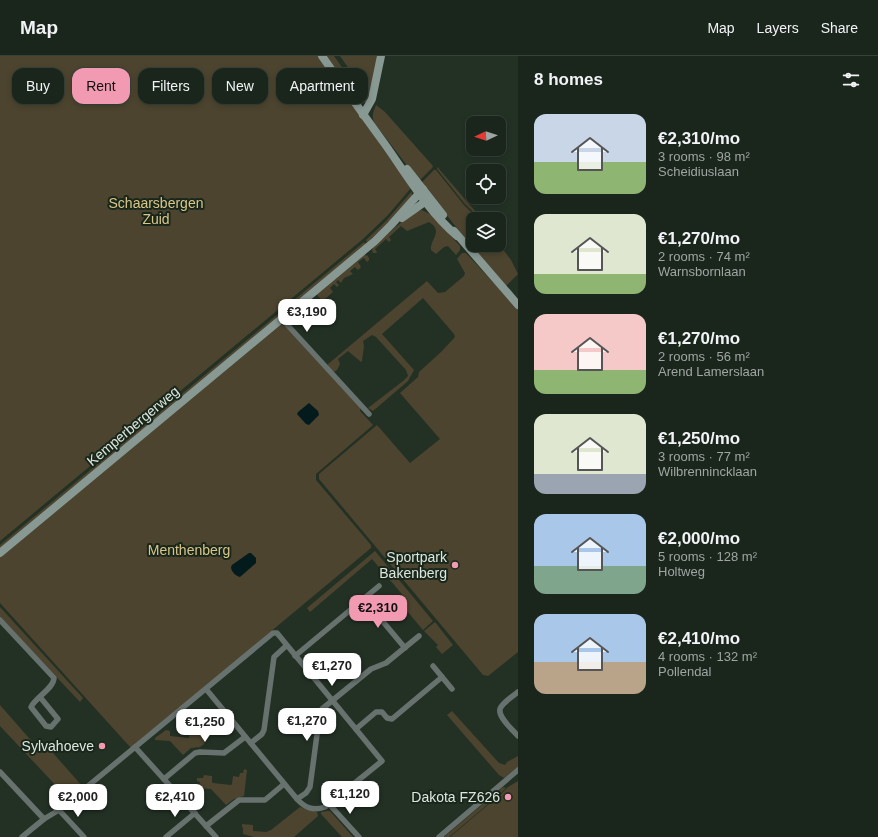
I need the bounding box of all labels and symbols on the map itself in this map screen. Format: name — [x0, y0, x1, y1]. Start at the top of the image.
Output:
north arrow — [466, 116, 506, 156]
park label: Schaarsbergen Zuid — [109, 195, 203, 227]
pin: €3,190 — [274, 299, 340, 333]
street label: Kemperbergerweg — [84, 383, 182, 469]
park label: Menthenberg — [148, 542, 230, 558]
place label: Sportpark Bakenberg — [379, 549, 448, 581]
marker: Sportpark Bakenberg — [450, 560, 460, 570]
pin: €2,310 — [345, 595, 411, 629]
pin: €1,270 — [299, 653, 365, 687]
pin: €1,270 — [274, 708, 340, 742]
pin: €1,250 — [172, 709, 238, 743]
place label: Sylvahoeve — [22, 738, 94, 754]
marker: Sylvahoeve — [97, 741, 107, 751]
pin: €1,120 — [317, 781, 383, 815]
pin: €2,000 — [45, 784, 111, 818]
pin: €2,410 — [142, 784, 208, 818]
place label: Dakota FZ626 — [411, 789, 500, 805]
marker: Dakota FZ626 — [503, 792, 513, 802]

